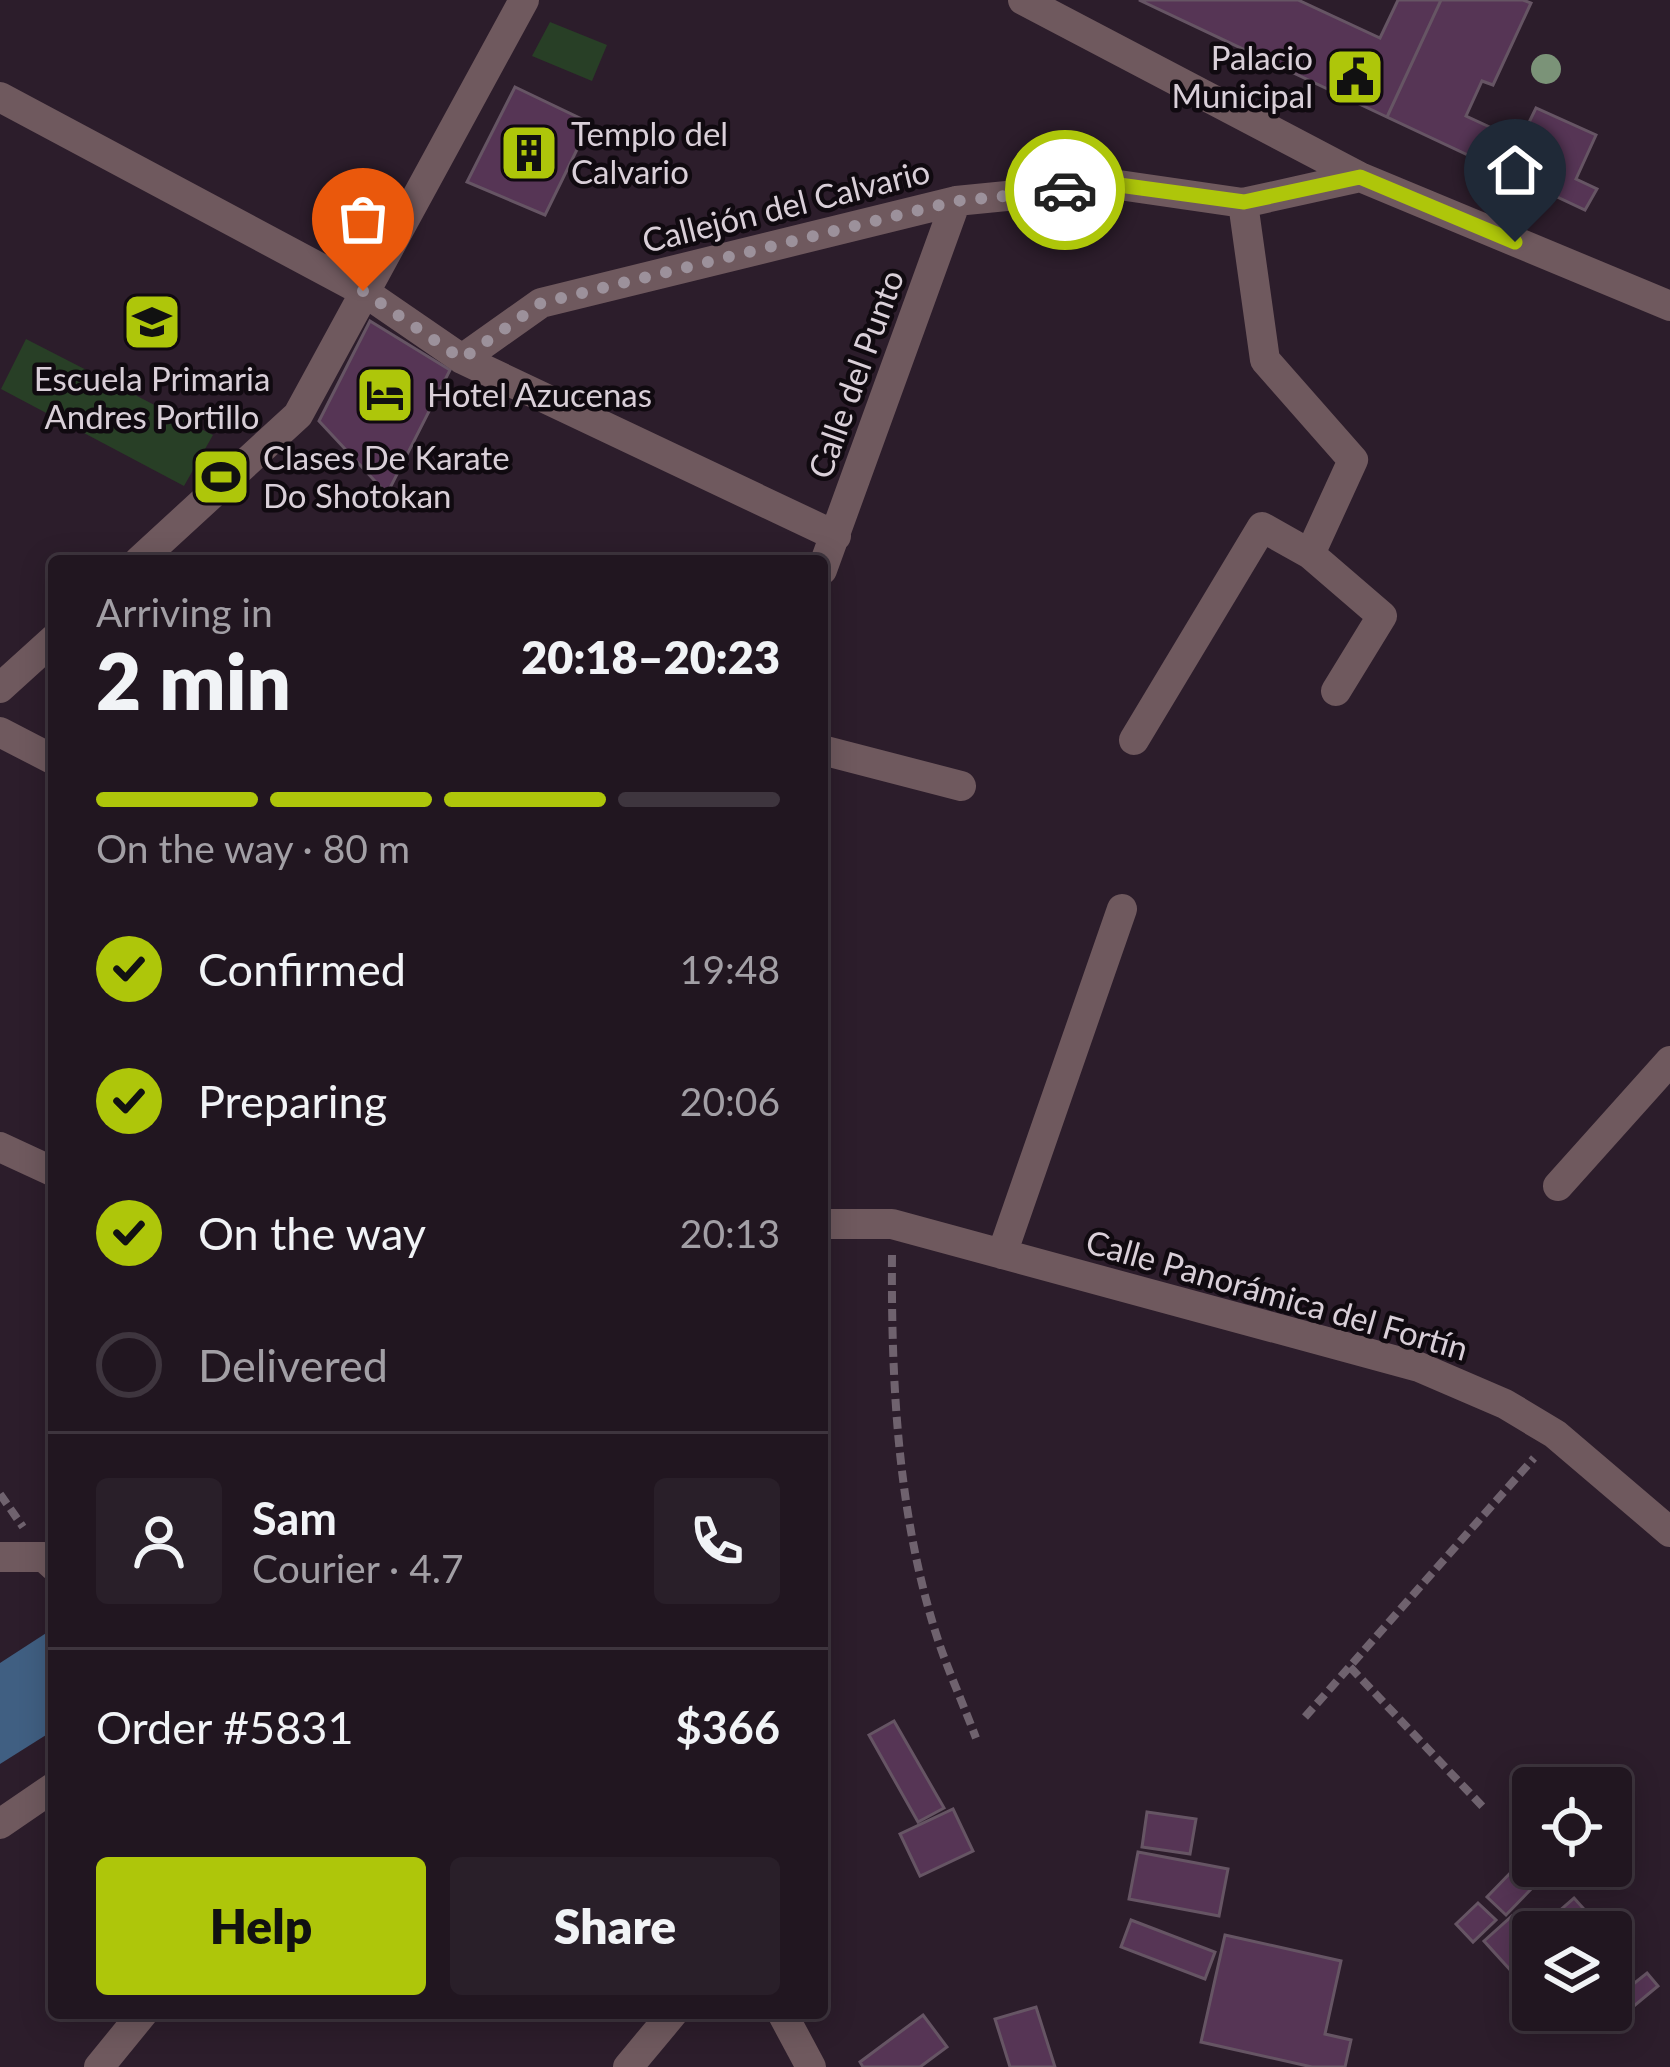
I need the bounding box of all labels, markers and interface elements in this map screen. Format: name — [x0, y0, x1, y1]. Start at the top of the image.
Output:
place label: Palacio Municipal — [1172, 37, 1313, 115]
public building icon: Palacio Municipal — [1324, 46, 1386, 108]
place label: Templo del Calvario — [571, 113, 728, 191]
pin — [1464, 119, 1566, 242]
building icon: Templo del Calvario — [498, 122, 560, 184]
courier — [1005, 130, 1125, 250]
icon: home — [1482, 137, 1548, 203]
street label: Callejón del Calvario — [638, 150, 934, 260]
icon: car — [1032, 157, 1098, 223]
pin — [312, 168, 414, 291]
icon: bag — [330, 186, 396, 252]
street label: Calle del Punto — [799, 264, 911, 483]
school or university icon: Escuela Primaria Andres Portillo — [121, 291, 183, 353]
place label: Escuela Primaria Andres Portillo — [34, 358, 270, 436]
hotel icon: Hotel Azucenas — [354, 364, 416, 426]
place label: Hotel Azucenas — [427, 374, 652, 414]
place label: Clases De Karate Do Shotokan — [263, 437, 510, 515]
sports icon: Clases De Karate Do Shotokan — [190, 446, 252, 508]
text: Arriving in — [96, 589, 273, 635]
text: 20:18–20:23 — [521, 630, 780, 684]
text: 2 min — [96, 633, 291, 727]
text: On the way · 80 m — [96, 825, 410, 871]
icon: check — [96, 936, 162, 1002]
text: Confirmed — [198, 942, 406, 996]
text: 19:48 — [680, 946, 780, 992]
icon: check — [96, 1068, 162, 1134]
text: Preparing — [198, 1074, 387, 1128]
text: 20:06 — [680, 1078, 780, 1124]
icon: check — [96, 1200, 162, 1266]
text: On the way — [198, 1206, 426, 1260]
text: 20:13 — [680, 1210, 780, 1256]
street label: Calle Panorámica del Fortín — [1082, 1220, 1473, 1368]
text: Delivered — [198, 1338, 388, 1392]
button: person — [96, 1478, 222, 1604]
button: phone — [654, 1478, 780, 1604]
text: Sam — [252, 1491, 337, 1545]
text: Courier · 4.7 — [252, 1545, 464, 1591]
text: Order #5831 — [96, 1700, 354, 1754]
text: $366 — [676, 1700, 780, 1754]
map controls — [1512, 1767, 1632, 2031]
button: locate — [1512, 1767, 1632, 1887]
button: Help — [96, 1857, 426, 1995]
button: Share — [450, 1857, 780, 1995]
button: layers — [1512, 1911, 1632, 2031]

